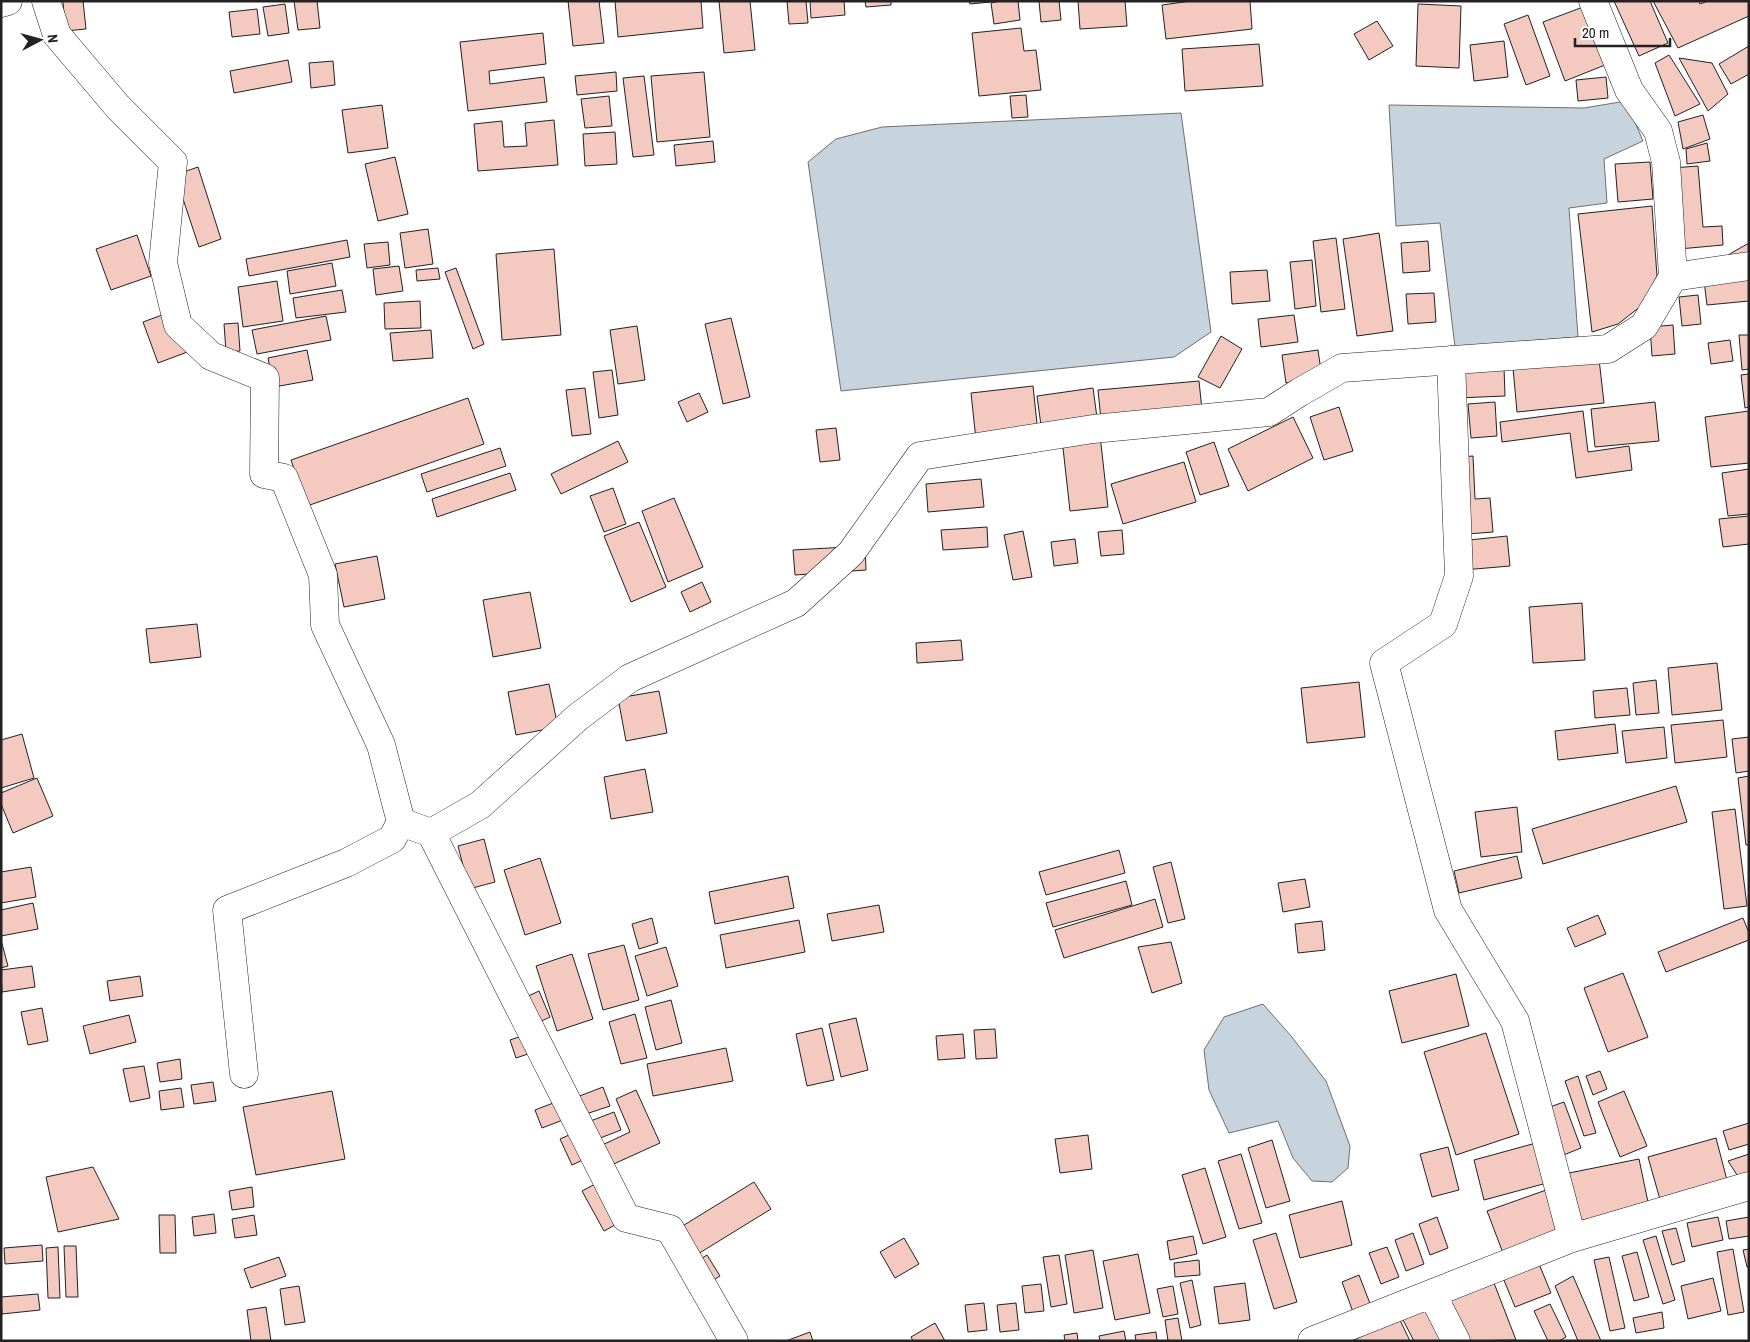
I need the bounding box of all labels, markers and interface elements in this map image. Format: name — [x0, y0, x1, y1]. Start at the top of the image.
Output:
north arrow — [15, 15, 65, 65]
scale bar — [1575, 15, 1670, 47]
text: 20 m — [1582, 22, 1609, 43]
text: N — [44, 34, 62, 44]

